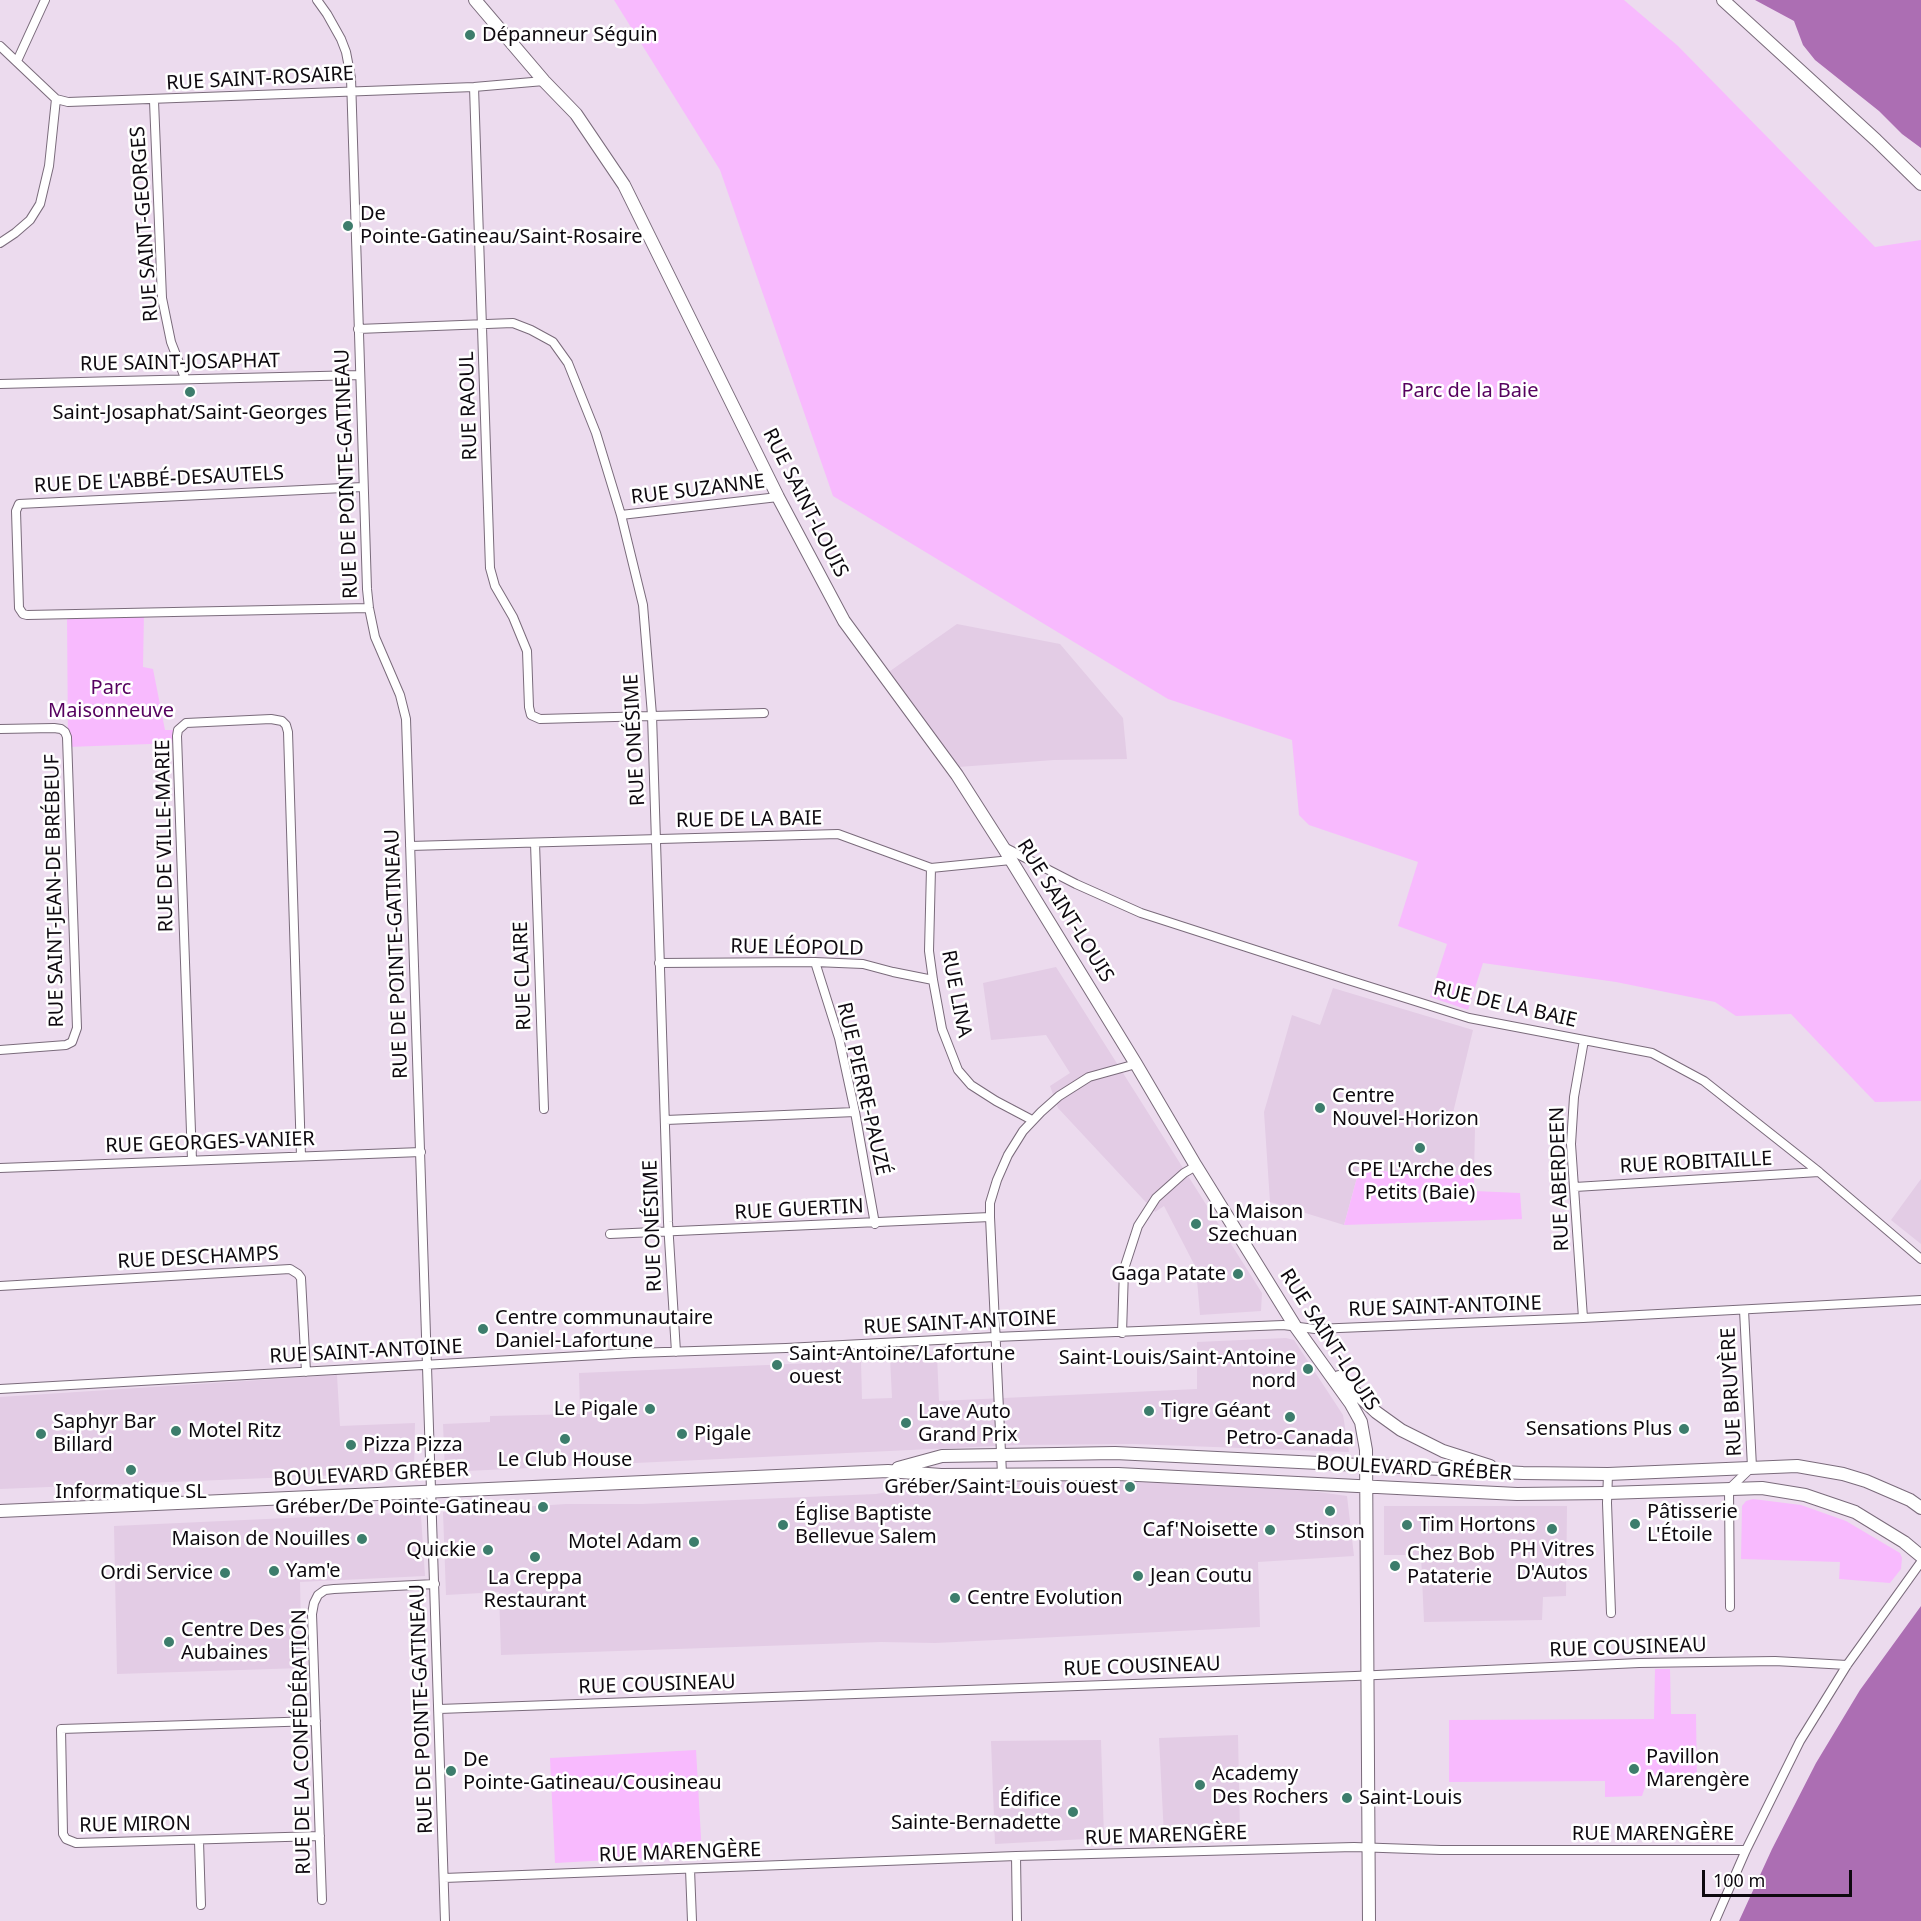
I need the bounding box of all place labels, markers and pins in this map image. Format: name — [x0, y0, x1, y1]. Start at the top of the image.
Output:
place label: Dépanneur Séguin — [482, 23, 658, 47]
marker: Dépanneur Séguin — [463, 28, 477, 42]
place label: De Pointe-Gatineau/Saint-Rosaire — [360, 202, 642, 249]
marker: De Pointe-Gatineau/Saint-Rosaire — [341, 219, 355, 233]
marker: Saint-Josaphat/Saint-Georges — [183, 385, 197, 399]
place label: Saint-Josaphat/Saint-Georges — [53, 401, 327, 425]
place label: Centre Nouvel-Horizon — [1332, 1084, 1479, 1131]
marker: Centre Nouvel-Horizon — [1313, 1101, 1327, 1115]
marker: CPE L'Arche des Petits (Baie) — [1413, 1141, 1427, 1155]
place label: CPE L'Arche des Petits (Baie) — [1347, 1158, 1493, 1205]
place label: La Maison Szechuan — [1208, 1200, 1303, 1247]
marker: La Maison Szechuan — [1189, 1217, 1203, 1231]
place label: Gaga Patate — [1111, 1262, 1226, 1286]
marker: Gaga Patate — [1231, 1267, 1245, 1281]
place label: Centre communautaire Daniel-Lafortune — [495, 1306, 713, 1353]
marker: Centre communautaire Daniel-Lafortune — [476, 1322, 490, 1336]
place label: Saint-Antoine/Lafortune ouest — [789, 1342, 1015, 1389]
place label: Saint-Louis/Saint-Antoine nord — [1059, 1346, 1296, 1393]
marker: Saint-Antoine/Lafortune ouest — [770, 1358, 784, 1372]
marker: Saint-Louis/Saint-Antoine nord — [1301, 1362, 1315, 1376]
place label: Le Pigale — [554, 1397, 638, 1421]
place label: Tigre Géant — [1161, 1399, 1271, 1423]
place label: Lave Auto Grand Prix — [918, 1400, 1018, 1447]
marker: Le Pigale — [643, 1402, 657, 1416]
marker: Tigre Géant — [1142, 1404, 1156, 1418]
place label: Saphyr Bar Billard — [53, 1410, 156, 1457]
marker: Petro-Canada — [1283, 1410, 1297, 1424]
marker: Lave Auto Grand Prix — [899, 1416, 913, 1430]
place label: Sensations Plus — [1526, 1417, 1672, 1441]
place label: Motel Ritz — [188, 1419, 281, 1443]
place label: Pigale — [694, 1422, 751, 1446]
marker: Sensations Plus — [1677, 1422, 1691, 1436]
marker: Motel Ritz — [169, 1424, 183, 1438]
place label: Petro-Canada — [1226, 1426, 1354, 1450]
marker: Saphyr Bar Billard — [34, 1427, 48, 1441]
marker: Pigale — [675, 1427, 689, 1441]
marker: Le Club House — [558, 1432, 572, 1446]
place label: Pizza Pizza — [363, 1433, 463, 1457]
marker: Pizza Pizza — [344, 1438, 358, 1452]
place label: Le Club House — [498, 1448, 632, 1472]
marker: Informatique SL — [124, 1463, 138, 1477]
place label: Gréber/Saint-Louis ouest — [884, 1475, 1118, 1499]
place label: Informatique SL — [55, 1480, 207, 1504]
marker: Gréber/Saint-Louis ouest — [1123, 1480, 1137, 1494]
place label: Gréber/De Pointe-Gatineau — [275, 1495, 531, 1519]
marker: Gréber/De Pointe-Gatineau — [536, 1500, 550, 1514]
place label: Pâtisserie L'Étoile — [1647, 1500, 1738, 1547]
place label: Église Baptiste Bellevue Salem — [795, 1502, 937, 1549]
marker: Stinson — [1323, 1504, 1337, 1518]
place label: Tim Hortons — [1419, 1513, 1536, 1537]
marker: Pâtisserie L'Étoile — [1628, 1517, 1642, 1531]
marker: Église Baptiste Bellevue Salem — [776, 1518, 790, 1532]
place label: Caf'Noisette — [1143, 1518, 1258, 1542]
marker: Tim Hortons — [1400, 1518, 1414, 1532]
place label: Stinson — [1295, 1520, 1365, 1544]
marker: PH Vitres D'Autos — [1545, 1522, 1559, 1536]
marker: Caf'Noisette — [1263, 1523, 1277, 1537]
place label: Maison de Nouilles — [171, 1527, 350, 1551]
place label: Motel Adam — [568, 1530, 682, 1554]
marker: Maison de Nouilles — [355, 1532, 369, 1546]
marker: Motel Adam — [687, 1535, 701, 1549]
place label: Quickie — [406, 1538, 476, 1562]
place label: PH Vitres D'Autos — [1509, 1538, 1595, 1585]
place label: Chez Bob Pataterie — [1407, 1542, 1495, 1589]
marker: Quickie — [481, 1543, 495, 1557]
marker: La Creppa Restaurant — [528, 1550, 542, 1564]
place label: Yam'e — [286, 1559, 341, 1583]
marker: Chez Bob Pataterie — [1388, 1559, 1402, 1573]
place label: Ordi Service — [100, 1561, 213, 1585]
marker: Yam'e — [267, 1564, 281, 1578]
place label: Jean Coutu — [1150, 1564, 1252, 1588]
marker: Ordi Service — [218, 1566, 232, 1580]
place label: La Creppa Restaurant — [484, 1566, 586, 1613]
marker: Jean Coutu — [1131, 1569, 1145, 1583]
place label: Centre Evolution — [967, 1586, 1123, 1610]
marker: Centre Evolution — [948, 1591, 962, 1605]
place label: Centre Des Aubaines — [181, 1618, 284, 1665]
marker: Centre Des Aubaines — [162, 1635, 176, 1649]
place label: Pavillon Marengère — [1646, 1745, 1750, 1792]
place label: De Pointe-Gatineau/Cousineau — [463, 1748, 722, 1795]
place label: Academy Des Rochers — [1212, 1762, 1328, 1809]
marker: Pavillon Marengère — [1627, 1762, 1641, 1776]
marker: De Pointe-Gatineau/Cousineau — [444, 1764, 458, 1778]
marker: Academy Des Rochers — [1193, 1778, 1207, 1792]
place label: Saint-Louis — [1359, 1786, 1462, 1810]
place label: Édifice Sainte-Bernadette — [891, 1788, 1061, 1835]
marker: Saint-Louis — [1340, 1791, 1354, 1805]
marker: Édifice Sainte-Bernadette — [1066, 1805, 1080, 1819]

